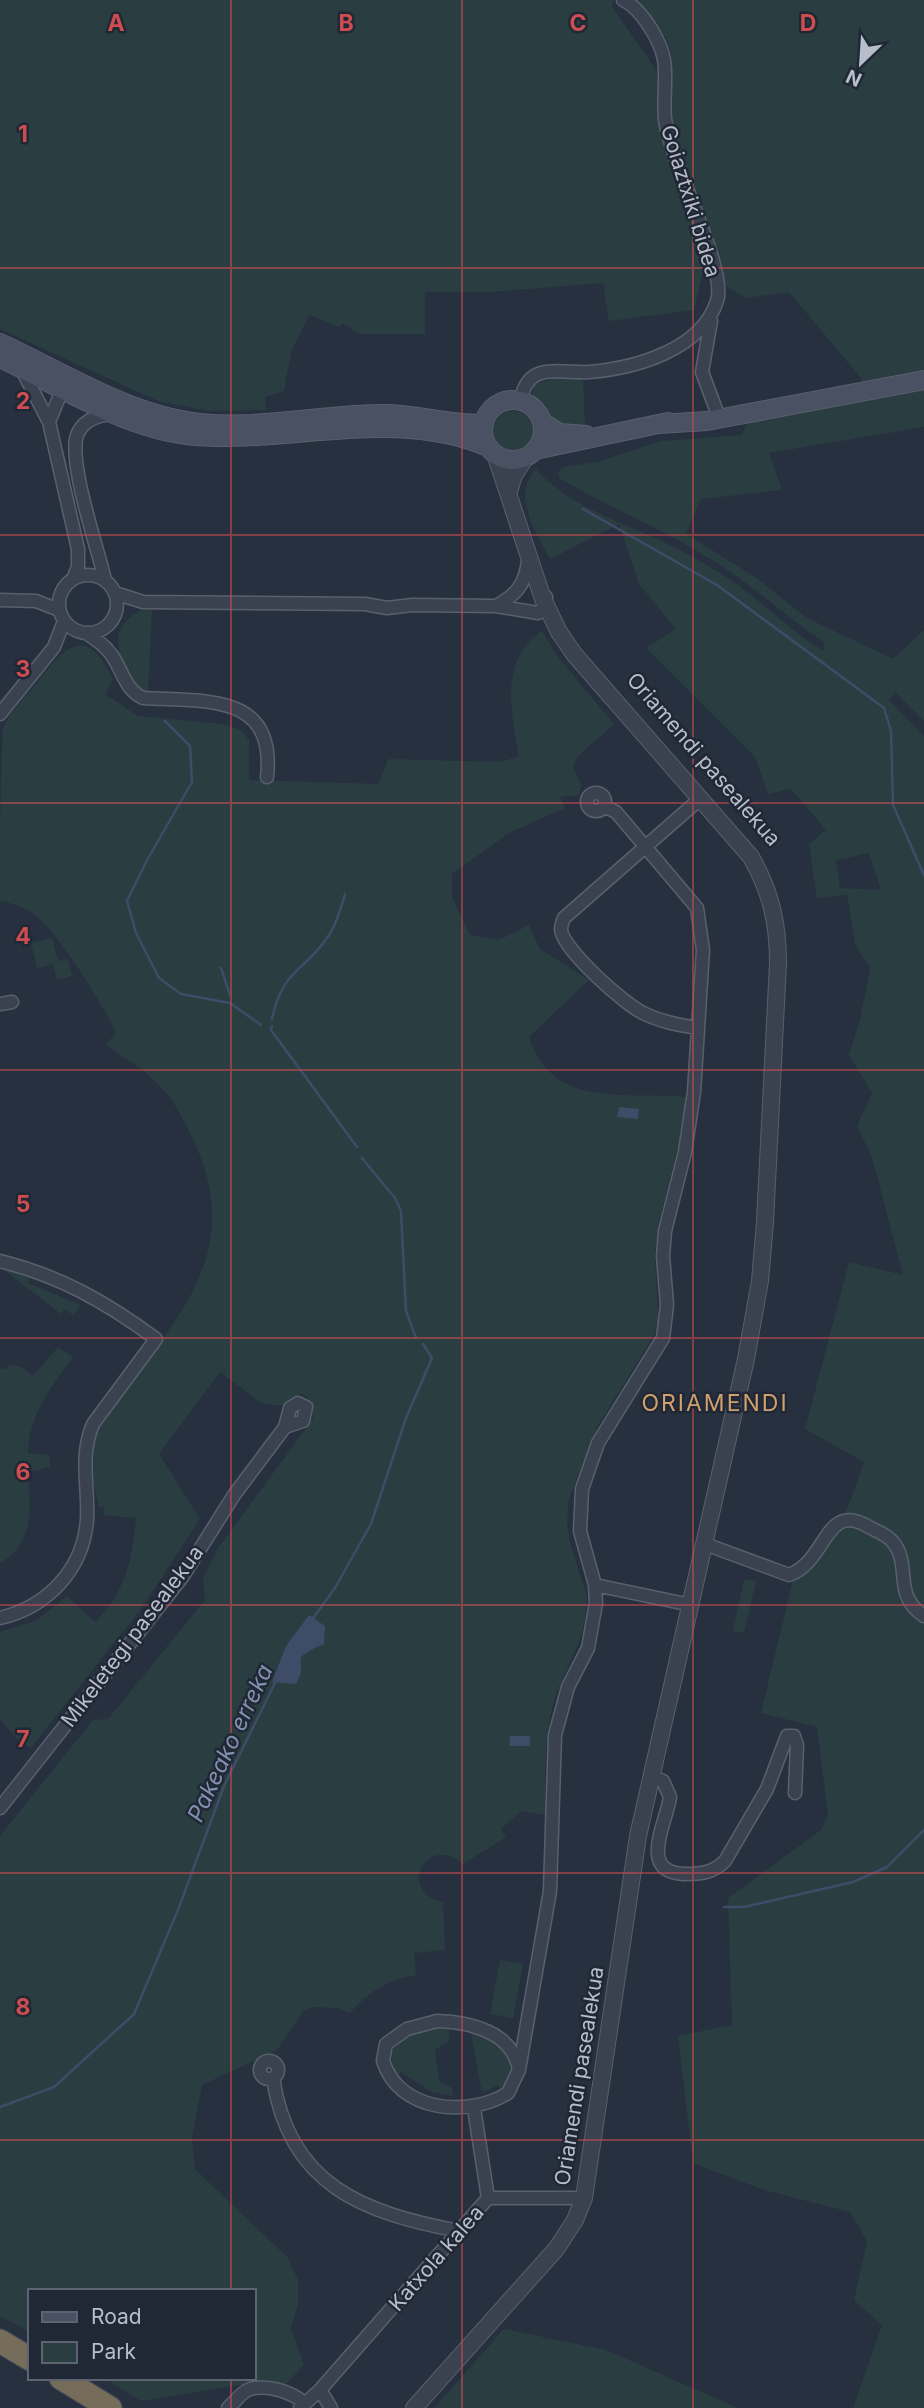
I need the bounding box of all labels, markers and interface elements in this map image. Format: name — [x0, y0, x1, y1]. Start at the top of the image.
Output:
text: A — [107, 9, 125, 37]
text: B — [338, 9, 354, 37]
text: C — [569, 9, 587, 37]
text: D — [800, 9, 816, 37]
north arrow — [826, 28, 896, 98]
text: N — [843, 64, 865, 91]
text: 1 — [18, 120, 28, 148]
street label: Goiaztxiki bidea — [656, 122, 726, 280]
text: 2 — [16, 387, 30, 415]
text: 3 — [16, 655, 30, 683]
street label: Oriamendi pasealekua — [622, 667, 786, 851]
text: 4 — [15, 922, 31, 950]
text: 5 — [16, 1190, 30, 1218]
district label: ORIAMENDI — [641, 1389, 789, 1417]
text: 6 — [16, 1458, 30, 1486]
street label: Mikeletegi pasealekua — [56, 1540, 208, 1732]
water label: Pakeako erreka — [181, 1660, 279, 1826]
text: 7 — [16, 1725, 30, 1753]
street label: Oriamendi pasealekua — [549, 1965, 609, 2187]
text: 8 — [16, 1993, 30, 2021]
street label: Katxola kalea — [383, 2200, 489, 2316]
legend — [28, 2289, 256, 2380]
text: Road — [91, 2304, 142, 2329]
text: Park — [91, 2339, 136, 2364]

